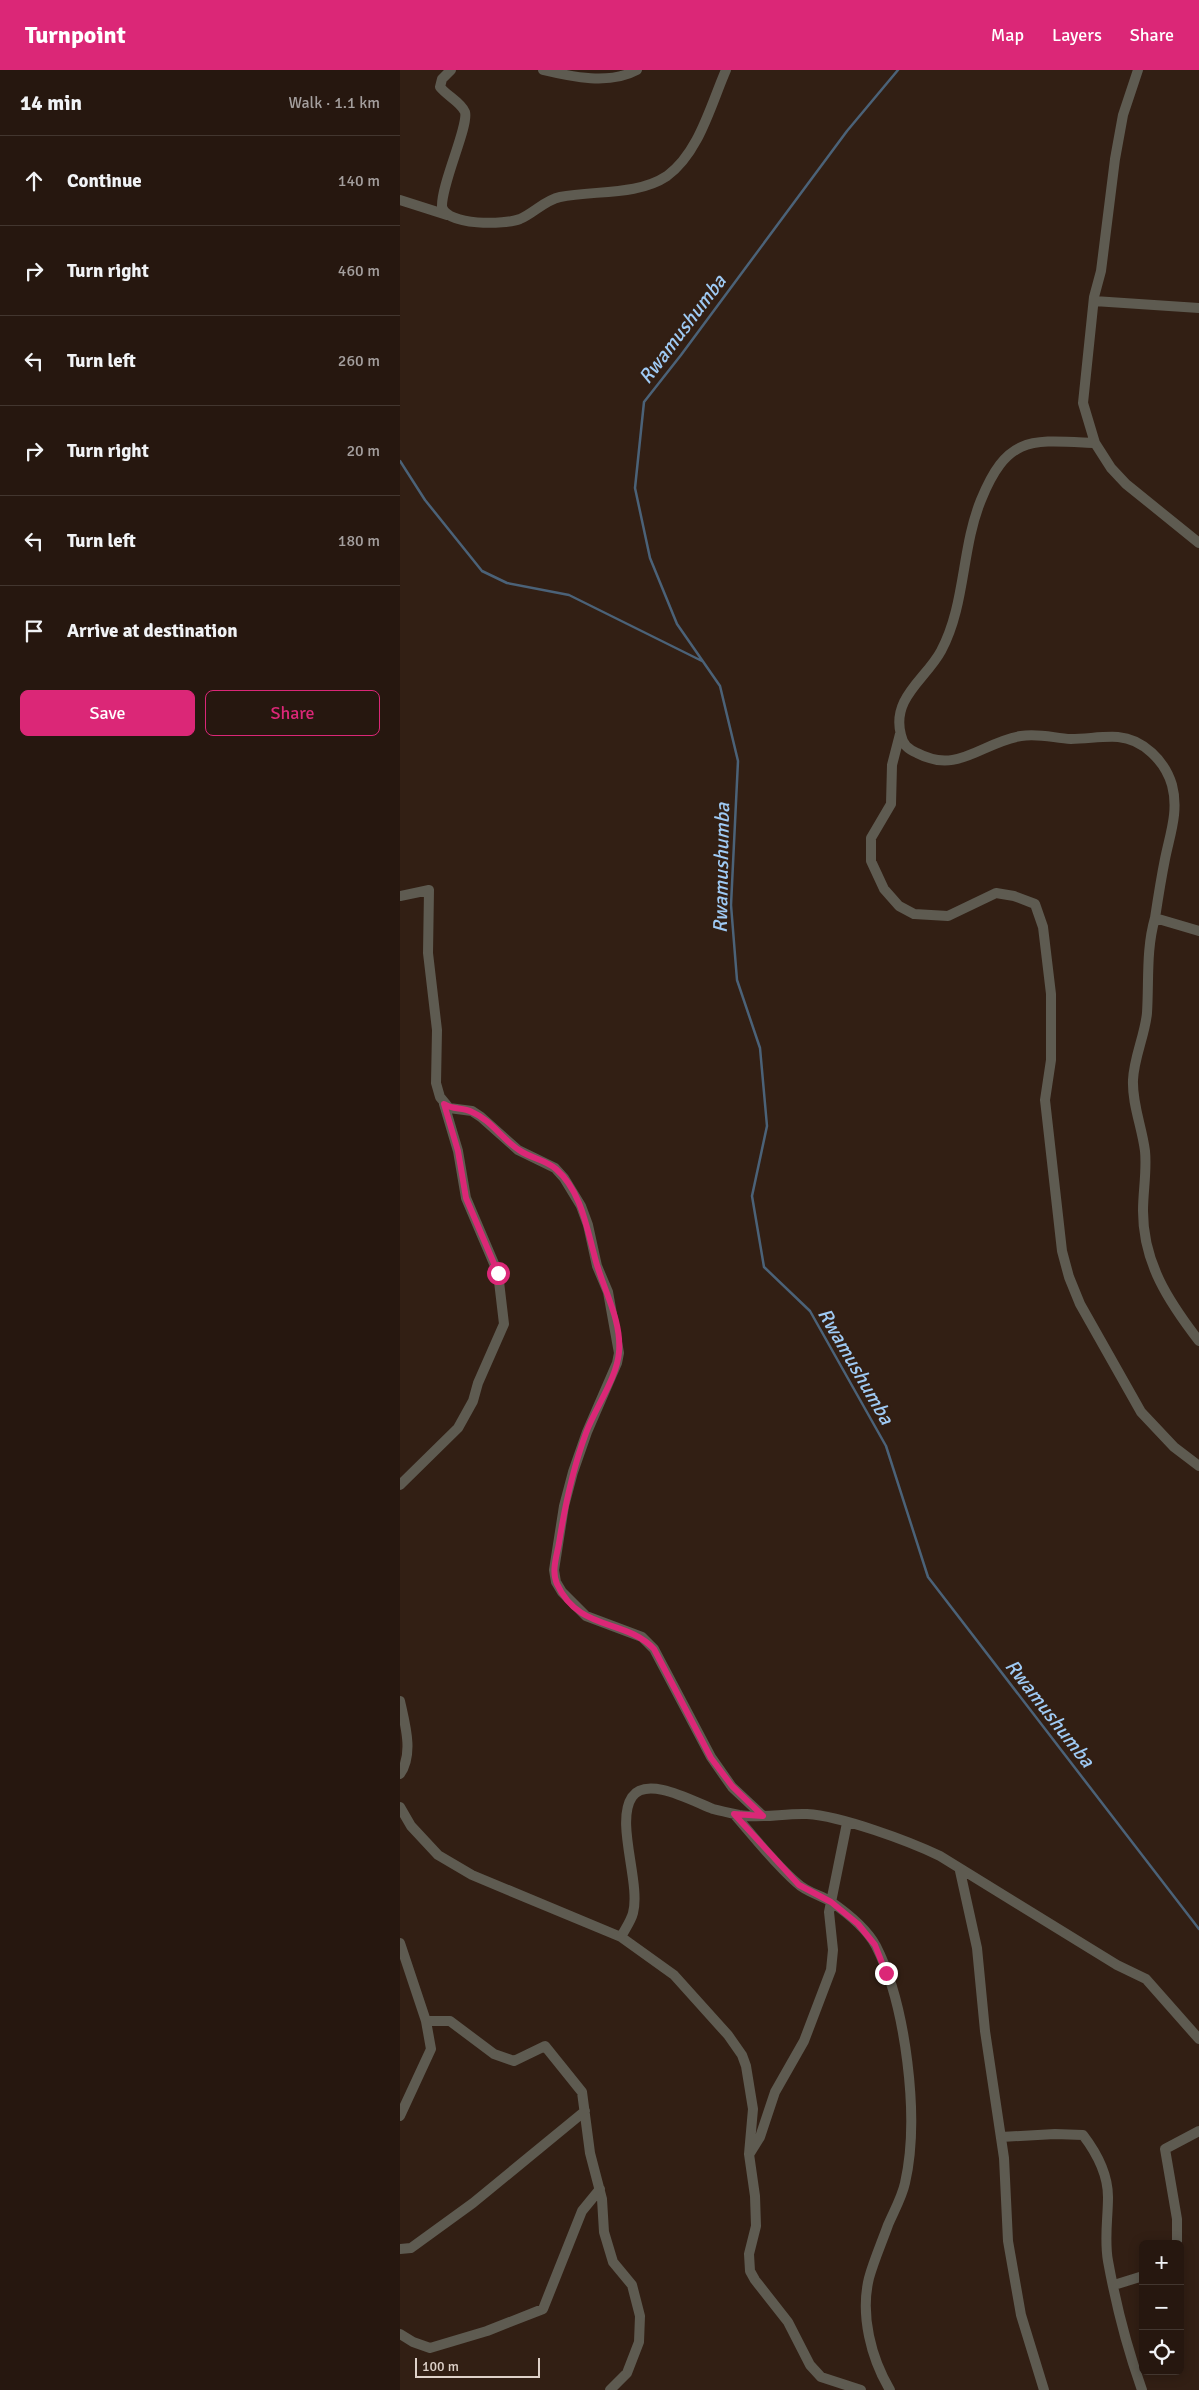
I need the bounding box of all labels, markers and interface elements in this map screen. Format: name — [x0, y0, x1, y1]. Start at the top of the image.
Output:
text: Turnpoint — [25, 20, 126, 50]
text: Map — [991, 24, 1024, 46]
text: Layers — [1052, 24, 1102, 46]
text: Share — [1130, 24, 1174, 46]
text: 14 min — [20, 90, 82, 116]
text: Walk · 1.1 km — [288, 93, 380, 113]
icon: ahead — [20, 167, 48, 195]
text: Continue — [67, 169, 142, 193]
text: 140 m — [338, 171, 380, 191]
icon: right — [20, 257, 48, 285]
text: Turn right — [67, 259, 149, 283]
text: 460 m — [338, 261, 380, 281]
water label: Rwamushumba — [633, 269, 732, 389]
icon: left — [20, 347, 48, 375]
text: Turn left — [67, 349, 136, 373]
text: 260 m — [338, 351, 380, 371]
icon: right — [20, 437, 48, 465]
text: Turn right — [67, 439, 149, 463]
text: 20 m — [346, 441, 380, 461]
icon: left — [20, 527, 48, 555]
text: Turn left — [67, 529, 136, 553]
text: 180 m — [338, 531, 380, 551]
icon: arrive — [20, 617, 48, 645]
text: Arrive at destination — [67, 619, 238, 643]
button: Save — [20, 690, 195, 736]
button: Share — [205, 690, 380, 736]
water label: Rwamushumba — [708, 802, 735, 933]
route start — [487, 1262, 510, 1285]
water label: Rwamushumba — [812, 1303, 899, 1430]
water label: Rwamushumba — [1000, 1654, 1100, 1773]
route end — [875, 1962, 898, 1985]
map controls — [1139, 2240, 1184, 2375]
button: + — [1139, 2240, 1184, 2285]
button: − — [1139, 2285, 1184, 2330]
button: locate — [1139, 2330, 1184, 2375]
scale bar — [415, 2355, 540, 2378]
text: 100 m — [422, 2358, 459, 2375]

